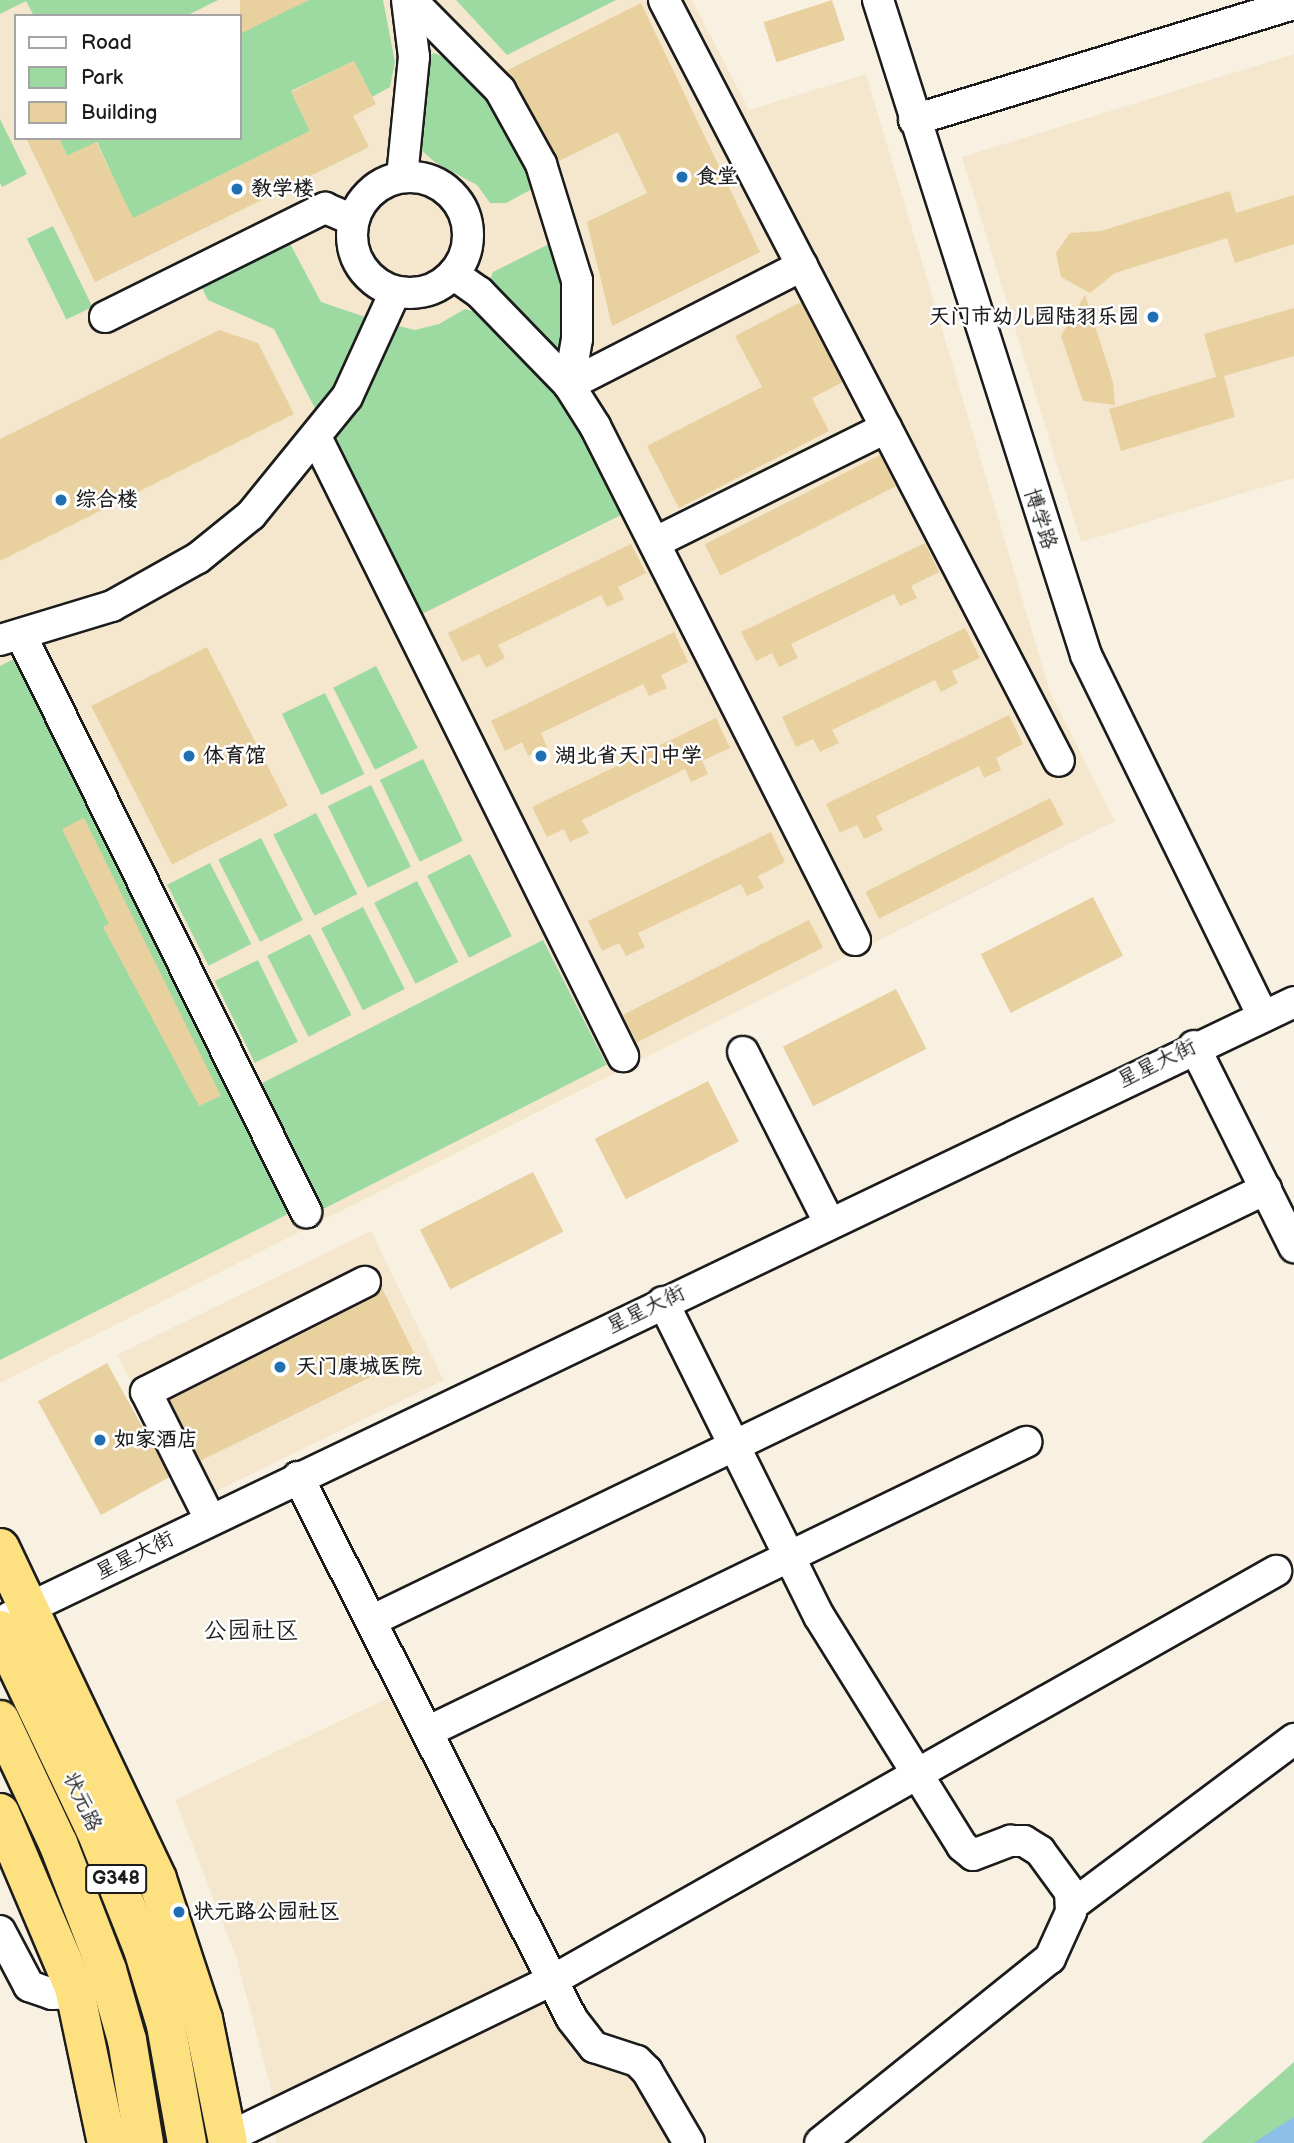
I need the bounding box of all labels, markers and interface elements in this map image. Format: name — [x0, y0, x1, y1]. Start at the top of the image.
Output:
legend — [14, 14, 242, 140]
text: Road — [81, 30, 132, 55]
text: Park — [81, 65, 123, 90]
text: Building — [81, 100, 157, 125]
place label: 食堂 — [696, 164, 738, 190]
marker: 食堂 — [674, 169, 690, 185]
place label: 教学楼 — [251, 176, 314, 202]
marker: 教学楼 — [229, 181, 245, 197]
place label: 天门市幼儿园陆羽乐园 — [929, 304, 1139, 330]
marker: 天门市幼儿园陆羽乐园 — [1145, 309, 1161, 325]
street label: 博学路 — [1018, 485, 1062, 553]
place label: 综合楼 — [75, 487, 138, 513]
marker: 综合楼 — [53, 492, 69, 508]
place label: 体育馆 — [203, 743, 266, 769]
place label: 湖北省天门中学 — [555, 743, 702, 769]
marker: 体育馆 — [181, 748, 197, 764]
marker: 湖北省天门中学 — [533, 748, 549, 764]
street label: 星星大街 — [1114, 1034, 1200, 1094]
street label: 星星大街 — [603, 1280, 689, 1340]
place label: 天门康城医院 — [296, 1354, 422, 1380]
marker: 天门康城医院 — [270, 1357, 290, 1377]
place label: 如家酒店 — [114, 1427, 198, 1453]
marker: 如家酒店 — [92, 1432, 108, 1448]
street label: 星星大街 — [92, 1526, 178, 1586]
district label: 公园社区 — [203, 1617, 299, 1645]
street label: 状元路 — [57, 1768, 107, 1836]
road number: G348 — [85, 1864, 148, 1895]
place label: 状元路公园社区 — [193, 1899, 340, 1925]
marker: 状元路公园社区 — [171, 1904, 187, 1920]

